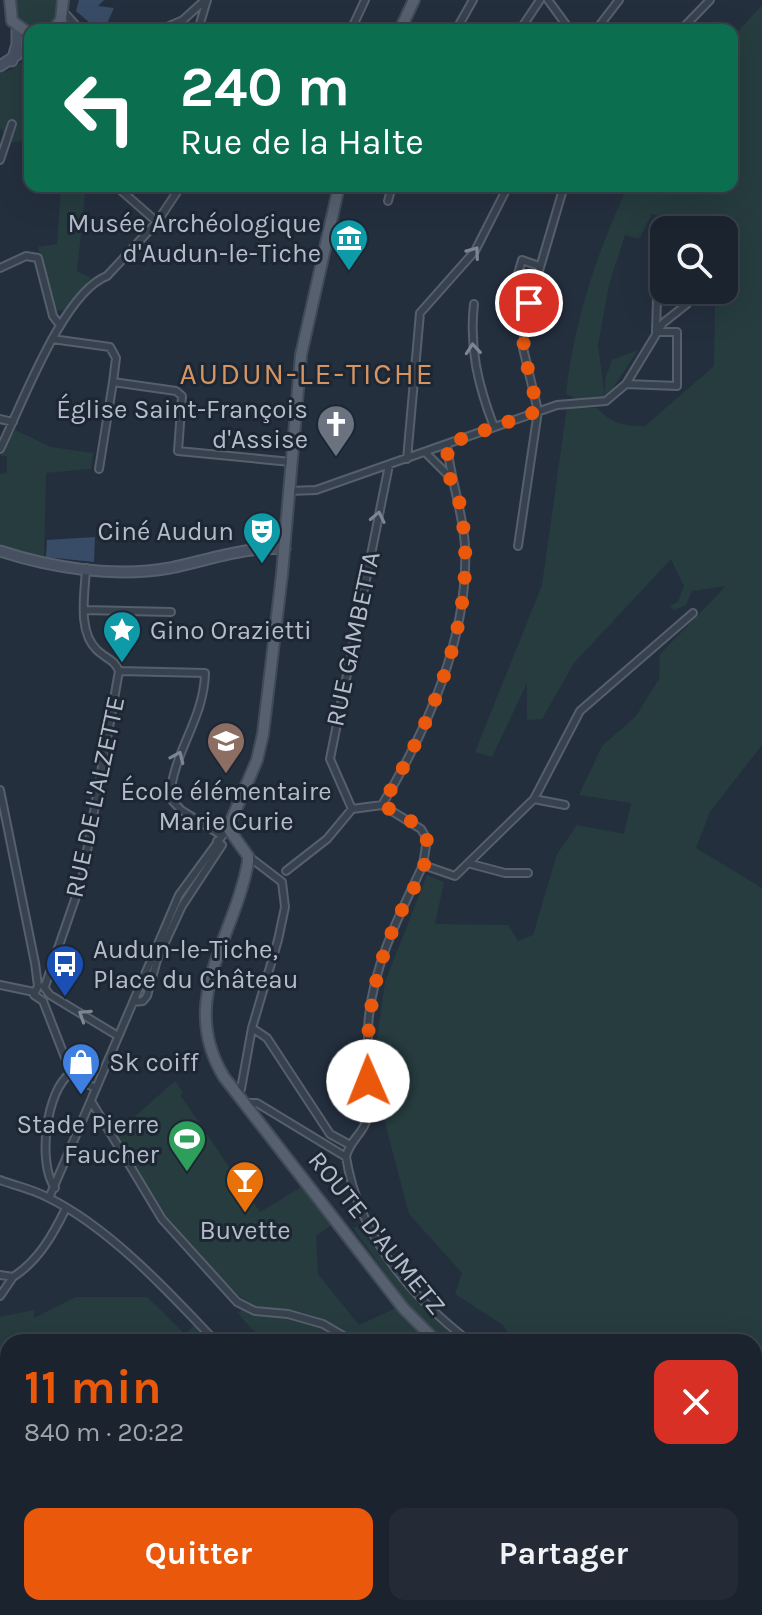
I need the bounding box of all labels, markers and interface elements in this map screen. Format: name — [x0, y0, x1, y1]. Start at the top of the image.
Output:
text: 240 m — [180, 54, 350, 119]
icon: left — [48, 56, 152, 160]
text: Rue de la Halte — [180, 121, 424, 163]
place label: Musée Archéologique d'Audun-le-Tiche — [67, 208, 321, 269]
map controls — [650, 216, 738, 304]
button: search — [650, 216, 738, 304]
museum icon: Musée Archéologique d'Audun-le-Tiche — [328, 217, 370, 272]
one-way arrow — [464, 246, 478, 261]
pin — [495, 269, 563, 337]
icon: arrive — [507, 281, 551, 325]
one-way arrow — [465, 342, 482, 355]
district label: AUDUN-LE-TICHE — [179, 356, 435, 392]
place label: Église Saint-François d'Assise — [56, 393, 308, 455]
church icon: Église Saint-François d'Assise — [315, 403, 357, 458]
theatre icon: Ciné Audun — [241, 510, 283, 565]
one-way arrow — [369, 511, 386, 524]
place label: Ciné Audun — [98, 516, 234, 547]
street label: RUE GAMBETTA — [319, 549, 387, 729]
place icon: Gino Orazietti — [101, 609, 143, 664]
place label: Gino Orazietti — [150, 615, 312, 646]
street label: RUE DE L'ALZETTE — [59, 693, 131, 901]
school or university icon: École élémentaire Marie Curie — [205, 720, 247, 775]
one-way arrow — [168, 751, 184, 766]
place label: École élémentaire Marie Curie — [121, 775, 331, 837]
place label: Audun-le-Tiche, Place du Château — [93, 934, 298, 995]
bus stop icon: Audun-le-Tiche, Place du Château — [44, 943, 86, 998]
one-way arrow — [78, 1009, 93, 1024]
position arrow — [326, 1039, 410, 1123]
shop icon: Sk coiff — [60, 1041, 102, 1096]
place label: Sk coiff — [109, 1047, 200, 1078]
place label: Stade Pierre Faucher — [17, 1109, 160, 1170]
sports icon: Stade Pierre Faucher — [166, 1118, 208, 1173]
street label: ROUTE D'AUMETZ — [302, 1145, 452, 1321]
bar icon: Buvette — [224, 1159, 266, 1214]
place label: Buvette — [199, 1215, 291, 1246]
text: 11 min — [24, 1359, 162, 1415]
button: close — [654, 1360, 738, 1444]
text: 840 m · 20:22 — [24, 1417, 184, 1448]
button: Quitter — [24, 1508, 373, 1600]
button: Partager — [389, 1508, 738, 1600]

